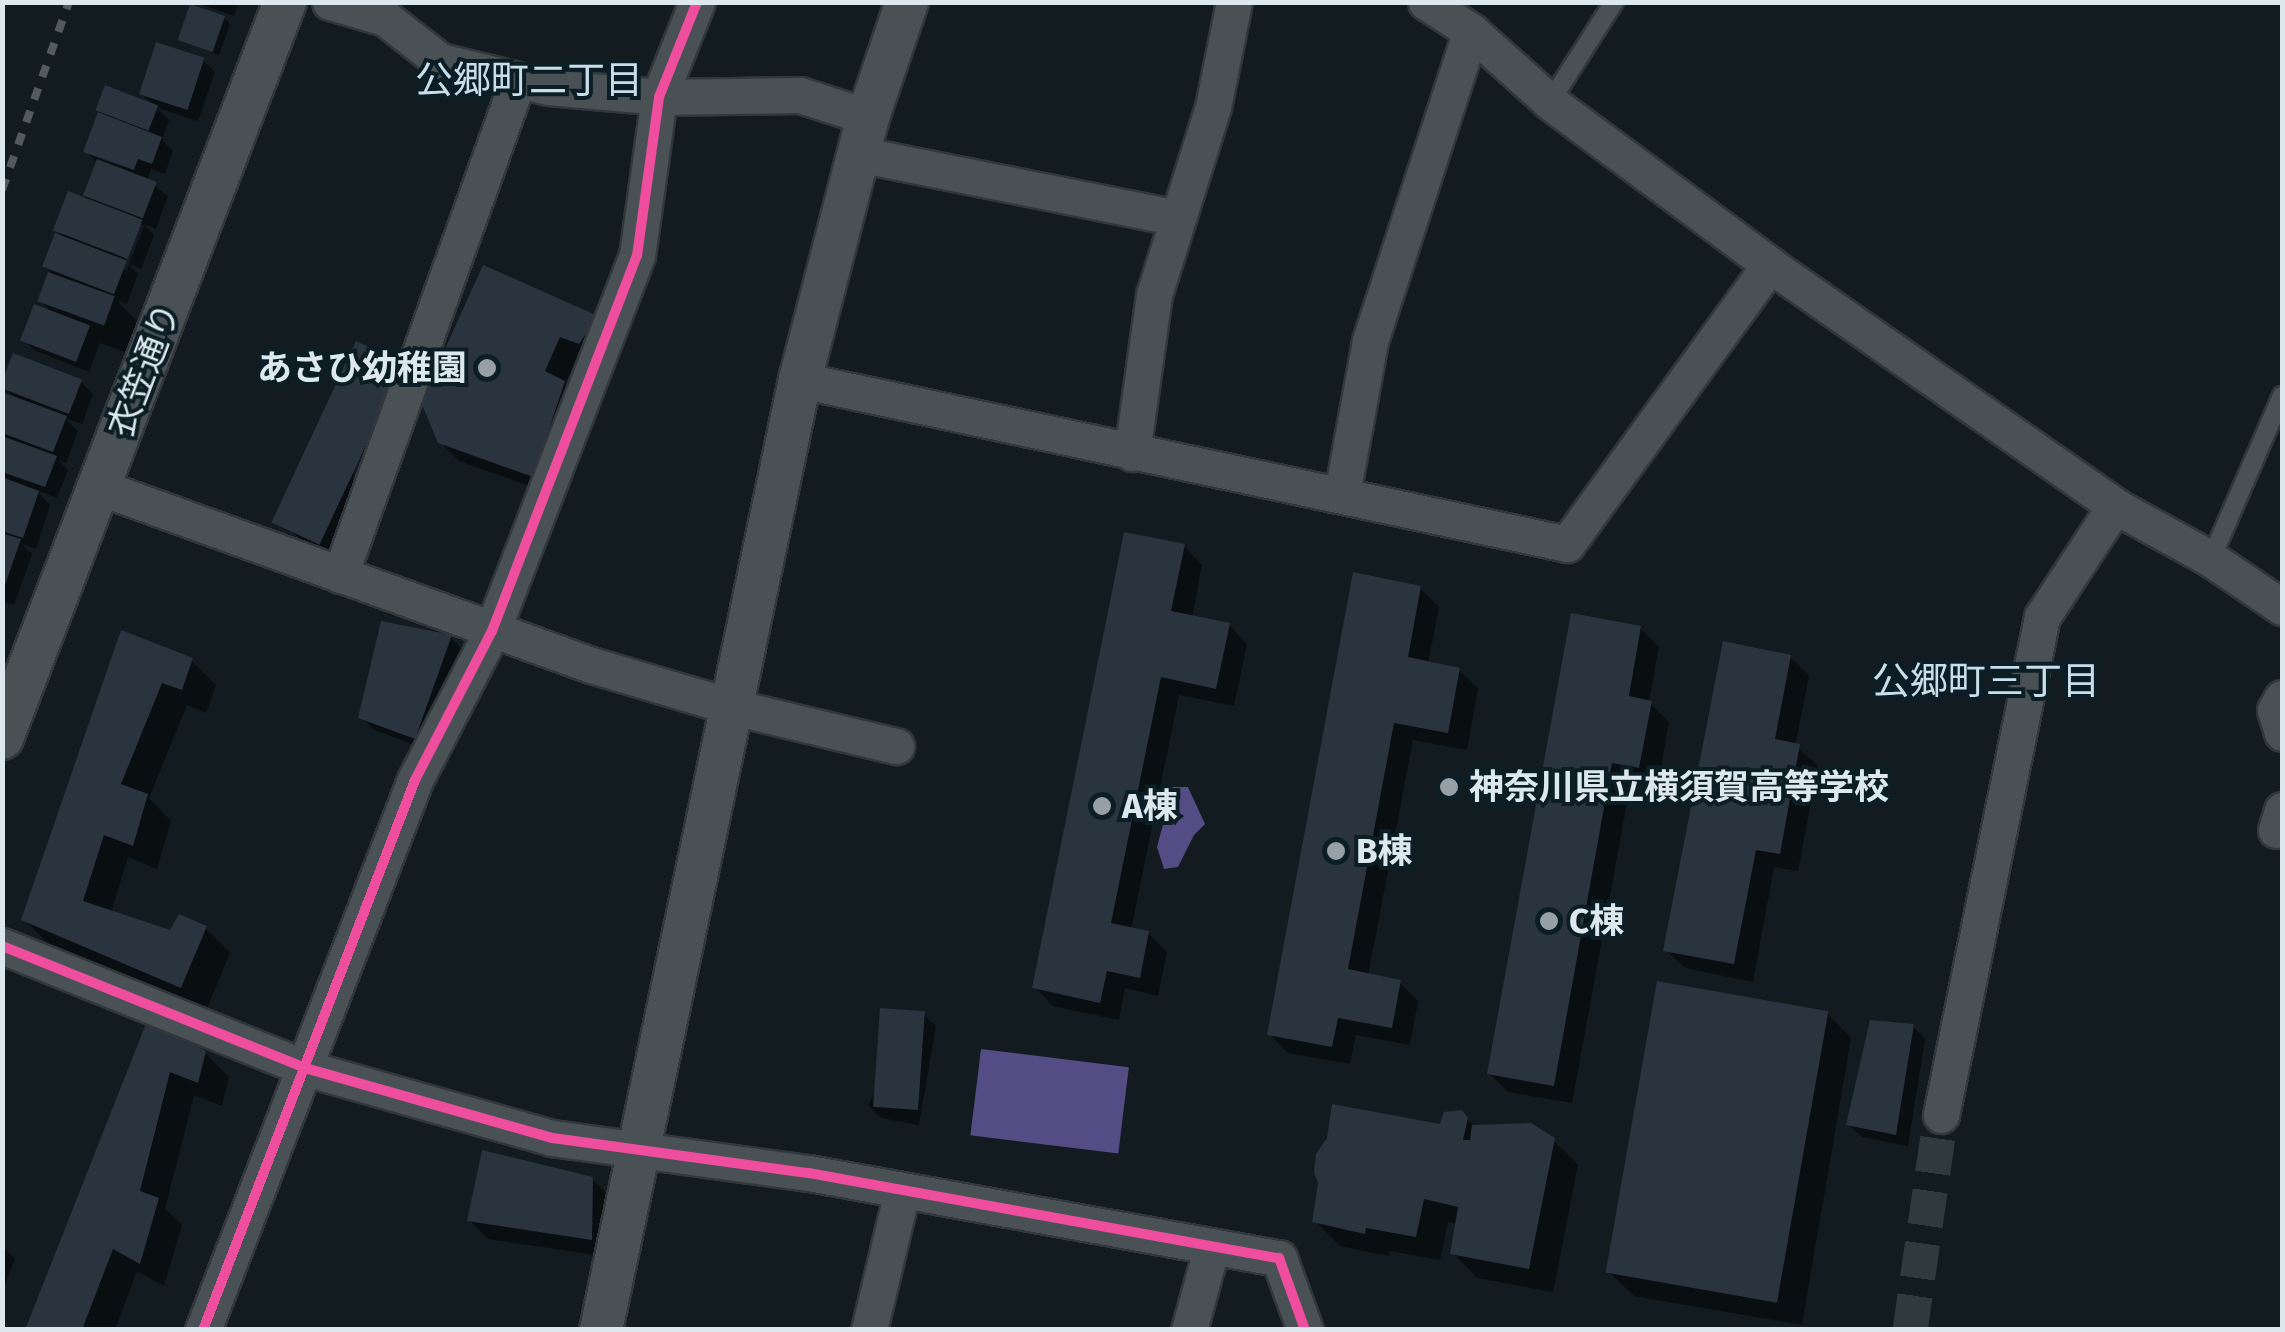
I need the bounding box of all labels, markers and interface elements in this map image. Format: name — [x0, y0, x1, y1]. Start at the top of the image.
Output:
district label: 公郷町二丁目 — [415, 58, 643, 104]
street label: 衣笠通り — [99, 297, 189, 443]
place label: あさひ幼稚園 — [257, 347, 467, 389]
marker: あさひ幼稚園 — [476, 357, 498, 379]
district label: 公郷町三丁目 — [1872, 659, 2100, 705]
place label: 神奈川県立横須賀高等学校 — [1469, 766, 1889, 808]
marker: 神奈川県立横須賀高等学校 — [1438, 776, 1460, 798]
place label: A棟 — [1122, 785, 1178, 827]
marker: A棟 — [1091, 795, 1113, 817]
place label: B棟 — [1356, 830, 1413, 872]
marker: B棟 — [1325, 840, 1347, 862]
place label: C棟 — [1569, 900, 1624, 942]
marker: C棟 — [1538, 910, 1560, 932]

